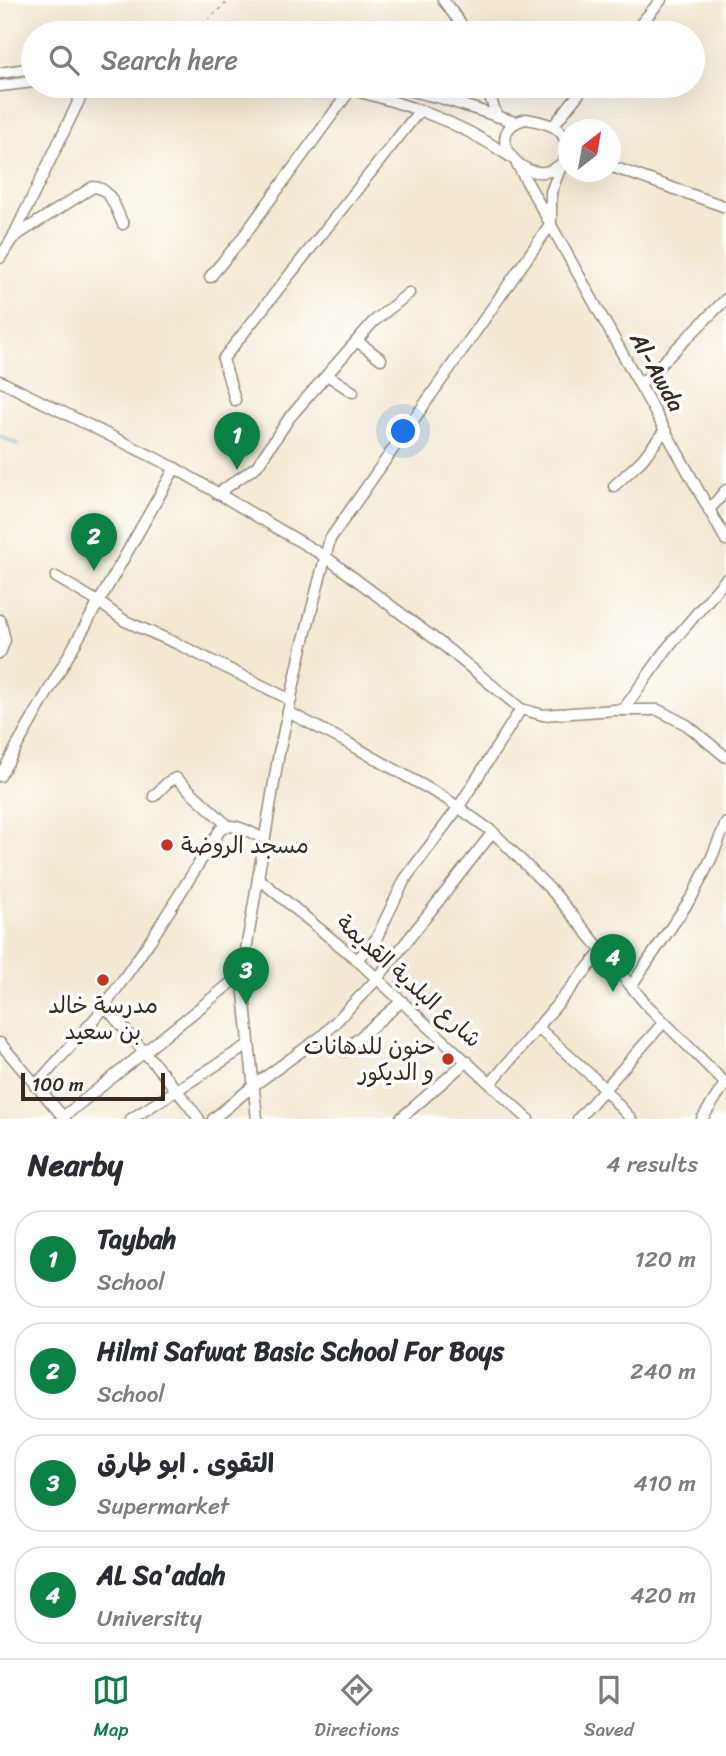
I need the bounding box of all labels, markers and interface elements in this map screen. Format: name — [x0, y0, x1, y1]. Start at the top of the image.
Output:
search box — [21, 21, 705, 98]
text: Search here — [101, 37, 238, 83]
icon: search — [45, 41, 83, 79]
north arrow — [558, 119, 621, 182]
street label: Al-Awda — [618, 323, 696, 420]
pin: 1 — [214, 412, 260, 470]
your location — [386, 414, 420, 448]
pin: 2 — [71, 513, 117, 571]
place label: مسجد الروضة — [181, 825, 309, 866]
marker: مسجد الروضة — [159, 837, 175, 853]
street label: شارع البلدية القديمة — [326, 904, 492, 1058]
pin: 4 — [590, 934, 636, 992]
pin: 3 — [223, 947, 269, 1005]
marker: مدرسة خالد بن سعيد — [95, 972, 111, 988]
place label: مدرسة خالد بن سعيد — [48, 985, 158, 1052]
place label: حنون للدهانات و الديكور — [304, 1026, 434, 1093]
marker: حنون للدهانات و الديكور — [440, 1051, 456, 1067]
text: 100 m — [32, 1068, 84, 1101]
scale bar — [21, 1070, 164, 1102]
text: Nearby — [28, 1138, 123, 1192]
text: 4 results — [606, 1144, 698, 1185]
text: Taybah — [97, 1216, 176, 1262]
text: 1 — [48, 1239, 58, 1280]
text: 120 m — [635, 1239, 696, 1280]
text: School — [97, 1262, 165, 1303]
text: Hilmi Safwat Basic School For Boys — [97, 1328, 504, 1374]
text: 2 — [46, 1351, 60, 1392]
text: 240 m — [630, 1351, 696, 1392]
text: School — [97, 1374, 165, 1415]
text: التقوى . ابو طارق — [97, 1440, 274, 1486]
text: 3 — [47, 1463, 59, 1504]
text: 410 m — [634, 1463, 696, 1504]
text: Supermarket — [97, 1486, 229, 1527]
text: AL Sa'adah — [97, 1552, 225, 1598]
text: 4 — [46, 1575, 60, 1616]
text: 420 m — [630, 1575, 696, 1616]
text: University — [97, 1598, 202, 1639]
tab: Map — [92, 1671, 130, 1746]
tab: Directions — [314, 1671, 400, 1746]
tab: Saved — [584, 1671, 634, 1746]

